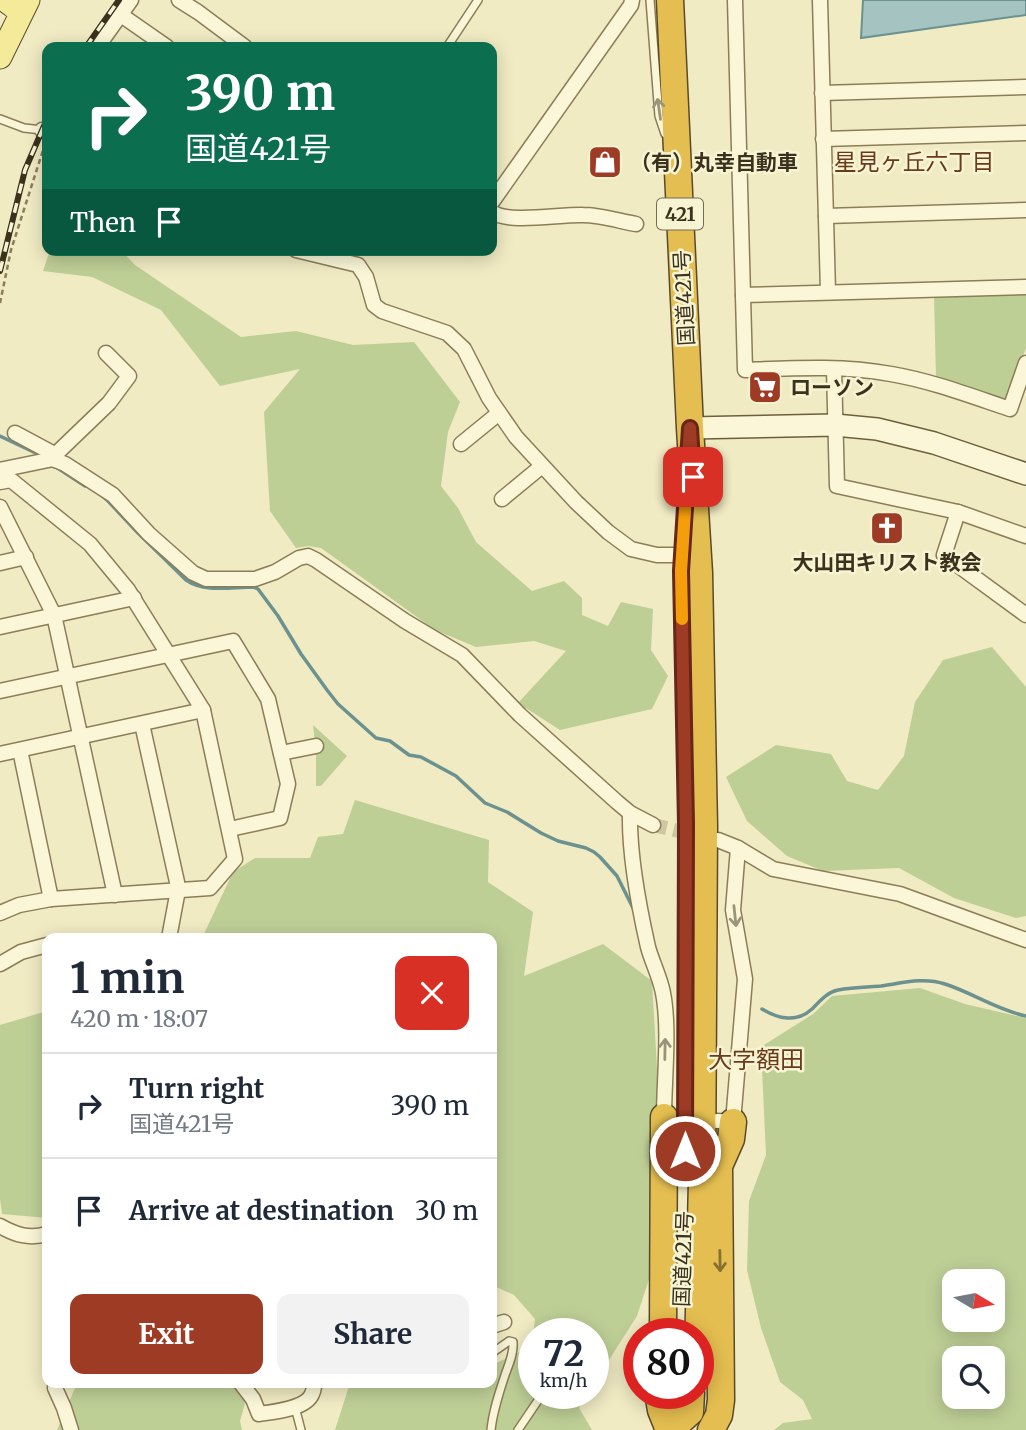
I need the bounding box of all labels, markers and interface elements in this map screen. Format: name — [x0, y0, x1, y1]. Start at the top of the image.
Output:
text: 390 m — [185, 62, 335, 123]
icon: right — [70, 70, 161, 161]
one-way arrow — [653, 98, 666, 121]
text: 国道421号 — [185, 129, 332, 169]
shop icon: （有）丸幸自動車 — [586, 143, 624, 181]
district label: 星見ヶ丘六丁目 — [834, 147, 995, 176]
place label: （有）丸幸自動車 — [630, 149, 798, 176]
road number: 421 — [657, 198, 703, 230]
icon: arrive — [150, 203, 188, 241]
text: Then — [70, 206, 136, 239]
street label: 国道421号 — [668, 249, 700, 347]
supermarket icon: ローソン — [746, 368, 784, 406]
place label: ローソン — [790, 374, 874, 401]
pin — [663, 447, 723, 507]
icon: arrive — [674, 458, 712, 496]
church icon: 大山田キリスト教会 — [868, 509, 906, 547]
place label: 大山田キリスト教会 — [793, 549, 982, 576]
one-way arrow — [728, 904, 741, 927]
text: 1 min — [70, 952, 184, 1004]
button: close — [395, 956, 469, 1030]
text: 420 m · 18:07 — [70, 1004, 208, 1033]
one-way arrow — [658, 1038, 672, 1061]
district label: 大字額田 — [708, 1044, 804, 1075]
text: Turn right — [129, 1072, 264, 1105]
icon: right — [70, 1087, 108, 1125]
text: 390 m — [390, 1089, 469, 1122]
text: 国道421号 — [129, 1109, 234, 1138]
position arrow — [648, 1114, 722, 1188]
icon: arrive — [70, 1192, 108, 1230]
text: Arrive at destination — [129, 1194, 394, 1227]
text: 30 m — [415, 1194, 478, 1227]
street label: 国道421号 — [668, 1210, 698, 1308]
one-way arrow — [713, 1249, 727, 1272]
north arrow — [942, 1269, 1004, 1332]
map controls — [942, 1269, 1005, 1409]
button: Exit — [70, 1294, 263, 1374]
button: Share — [277, 1294, 469, 1374]
speed limit sign: 80 — [623, 1318, 714, 1409]
text: 72 — [543, 1332, 584, 1376]
button: search — [942, 1346, 1005, 1409]
text: km/h — [540, 1369, 587, 1392]

